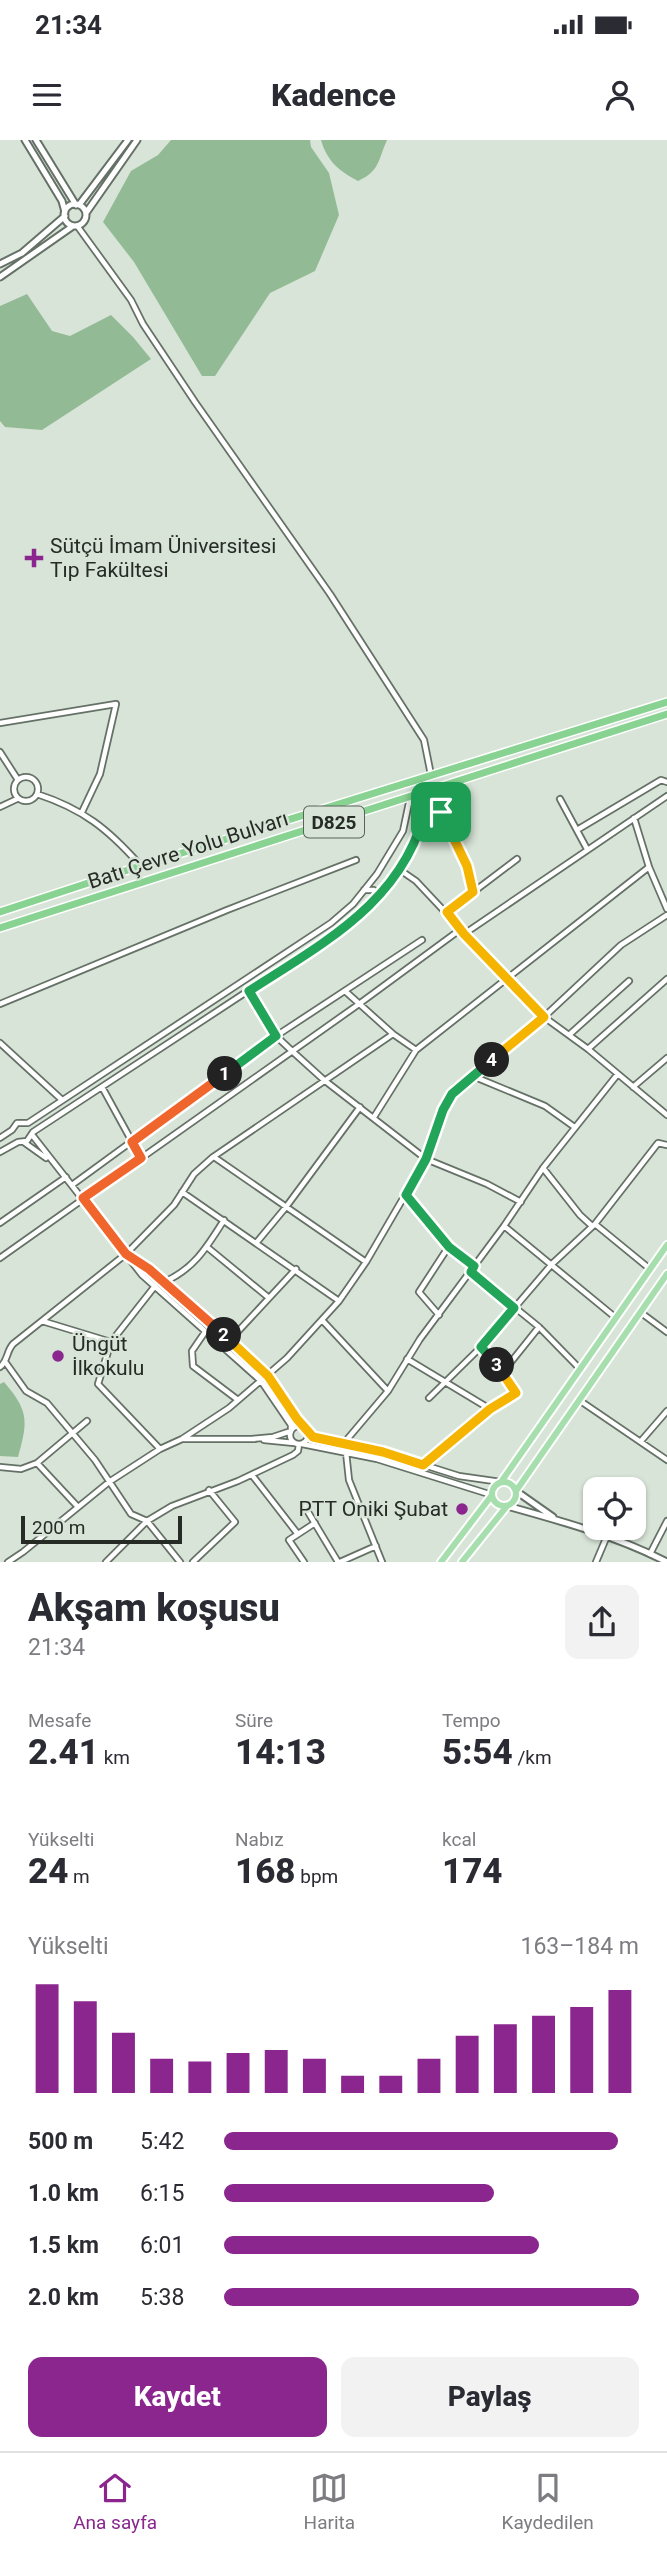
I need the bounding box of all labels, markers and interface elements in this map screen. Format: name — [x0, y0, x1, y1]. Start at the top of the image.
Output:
text: 21:34 — [35, 10, 102, 40]
icon: menu — [28, 76, 66, 114]
text: Kadence — [271, 76, 396, 114]
icon: person — [601, 76, 639, 114]
place label: Sütçü İmam Üniversitesi Tıp Fakültesi — [50, 534, 276, 582]
marker: Sütçü İmam Üniversitesi Tıp Fakültesi — [24, 548, 44, 568]
pin — [411, 782, 471, 842]
icon: arrive — [422, 793, 460, 831]
street label: Batı Çevre Yolu Bulvarı — [85, 806, 291, 894]
road number: D825 — [304, 806, 364, 838]
pin: 4 — [475, 1042, 510, 1077]
text: 4 — [486, 1048, 497, 1071]
pin: 1 — [208, 1056, 243, 1091]
text: 1 — [219, 1062, 230, 1085]
pin: 2 — [206, 1318, 242, 1352]
text: 2 — [218, 1323, 229, 1346]
place label: Üngüt İlkokulu — [72, 1332, 144, 1380]
marker: Üngüt İlkokulu — [50, 1348, 66, 1364]
pin: 3 — [480, 1348, 514, 1382]
text: 3 — [491, 1353, 502, 1376]
map controls — [583, 1477, 646, 1540]
button: locate — [583, 1477, 646, 1540]
place label: PTT Oniki Şubat — [298, 1497, 448, 1521]
marker: PTT Oniki Şubat — [454, 1501, 470, 1517]
scale bar — [21, 1513, 182, 1545]
text: 200 m — [32, 1516, 85, 1539]
button: share — [565, 1585, 639, 1659]
text: Akşam koşusu — [28, 1586, 280, 1630]
text: 21:34 — [28, 1634, 85, 1661]
text: Mesafe — [28, 1709, 91, 1732]
text: Süre — [235, 1709, 273, 1732]
text: Tempo — [442, 1709, 501, 1732]
text: 2.41 — [28, 1732, 99, 1773]
text: 14:13 — [235, 1732, 326, 1773]
text: 5:54 — [442, 1732, 513, 1773]
text: km — [99, 1746, 130, 1769]
text: /km — [513, 1746, 552, 1769]
text: Yükselti — [28, 1828, 95, 1851]
text: Nabız — [235, 1828, 284, 1851]
text: kcal — [442, 1828, 476, 1851]
text: 24 — [28, 1851, 68, 1892]
text: 168 — [235, 1851, 296, 1892]
text: 174 — [442, 1851, 503, 1892]
text: m — [68, 1865, 90, 1888]
text: bpm — [296, 1865, 338, 1888]
text: Yükselti — [28, 1933, 109, 1960]
text: 163–184 m — [520, 1933, 639, 1960]
text: 500 m — [28, 2128, 93, 2155]
text: 5:42 — [140, 2128, 184, 2155]
text: 1.0 km — [28, 2180, 99, 2207]
text: 6:15 — [140, 2180, 184, 2207]
text: 1.5 km — [28, 2232, 99, 2259]
text: 6:01 — [140, 2232, 184, 2259]
text: 2.0 km — [28, 2284, 99, 2311]
text: 5:38 — [140, 2284, 184, 2311]
button: Kaydet — [28, 2357, 327, 2437]
button: Paylaş — [341, 2357, 639, 2437]
tab: Ana sayfa — [73, 2469, 157, 2534]
tab: Harita — [304, 2469, 355, 2534]
tab: Kaydedilen — [501, 2469, 594, 2534]

